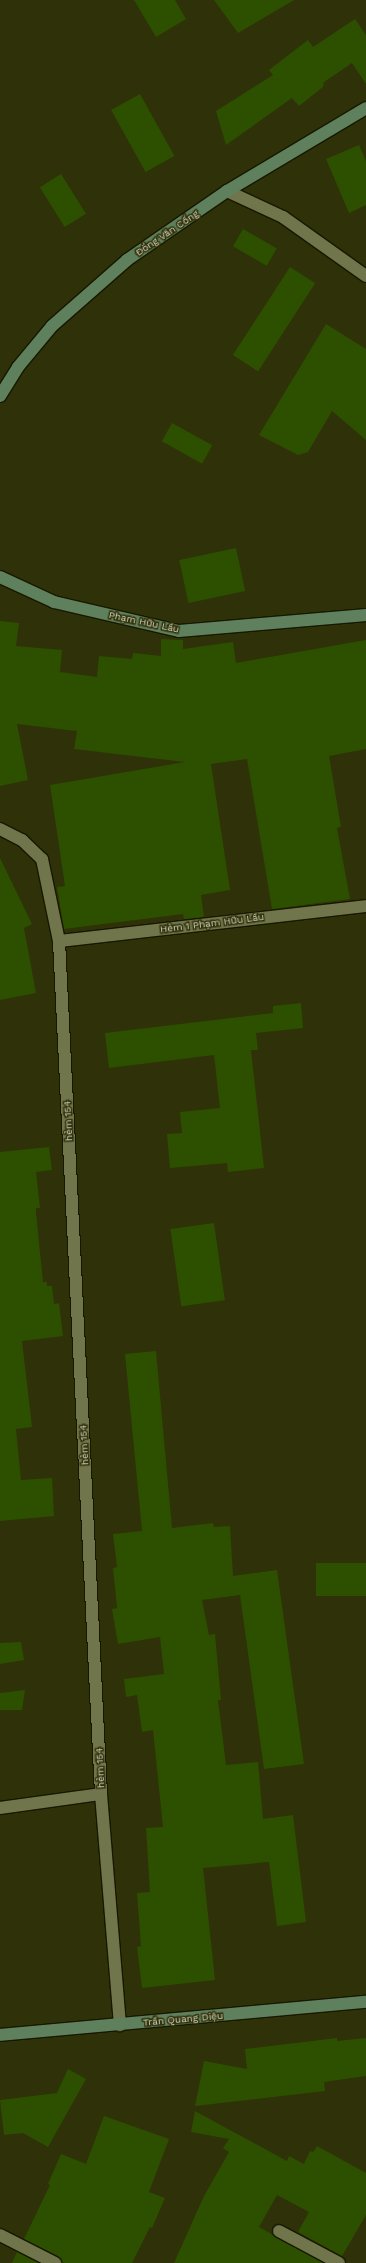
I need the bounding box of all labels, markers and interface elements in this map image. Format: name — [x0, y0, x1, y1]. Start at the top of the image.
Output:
street label: Đồng Văn Cống — [133, 207, 201, 259]
street label: Phạm Hữu Lầu — [108, 609, 180, 635]
street label: Hẻm 1 Phạm Hữu Lầu — [159, 911, 265, 935]
street label: hẻm 154 — [61, 1100, 75, 1142]
street label: hẻm 154 — [77, 1424, 91, 1466]
street label: hẻm 154 — [93, 1747, 107, 1789]
street label: Trần Quang Diệu — [142, 2010, 224, 2028]

